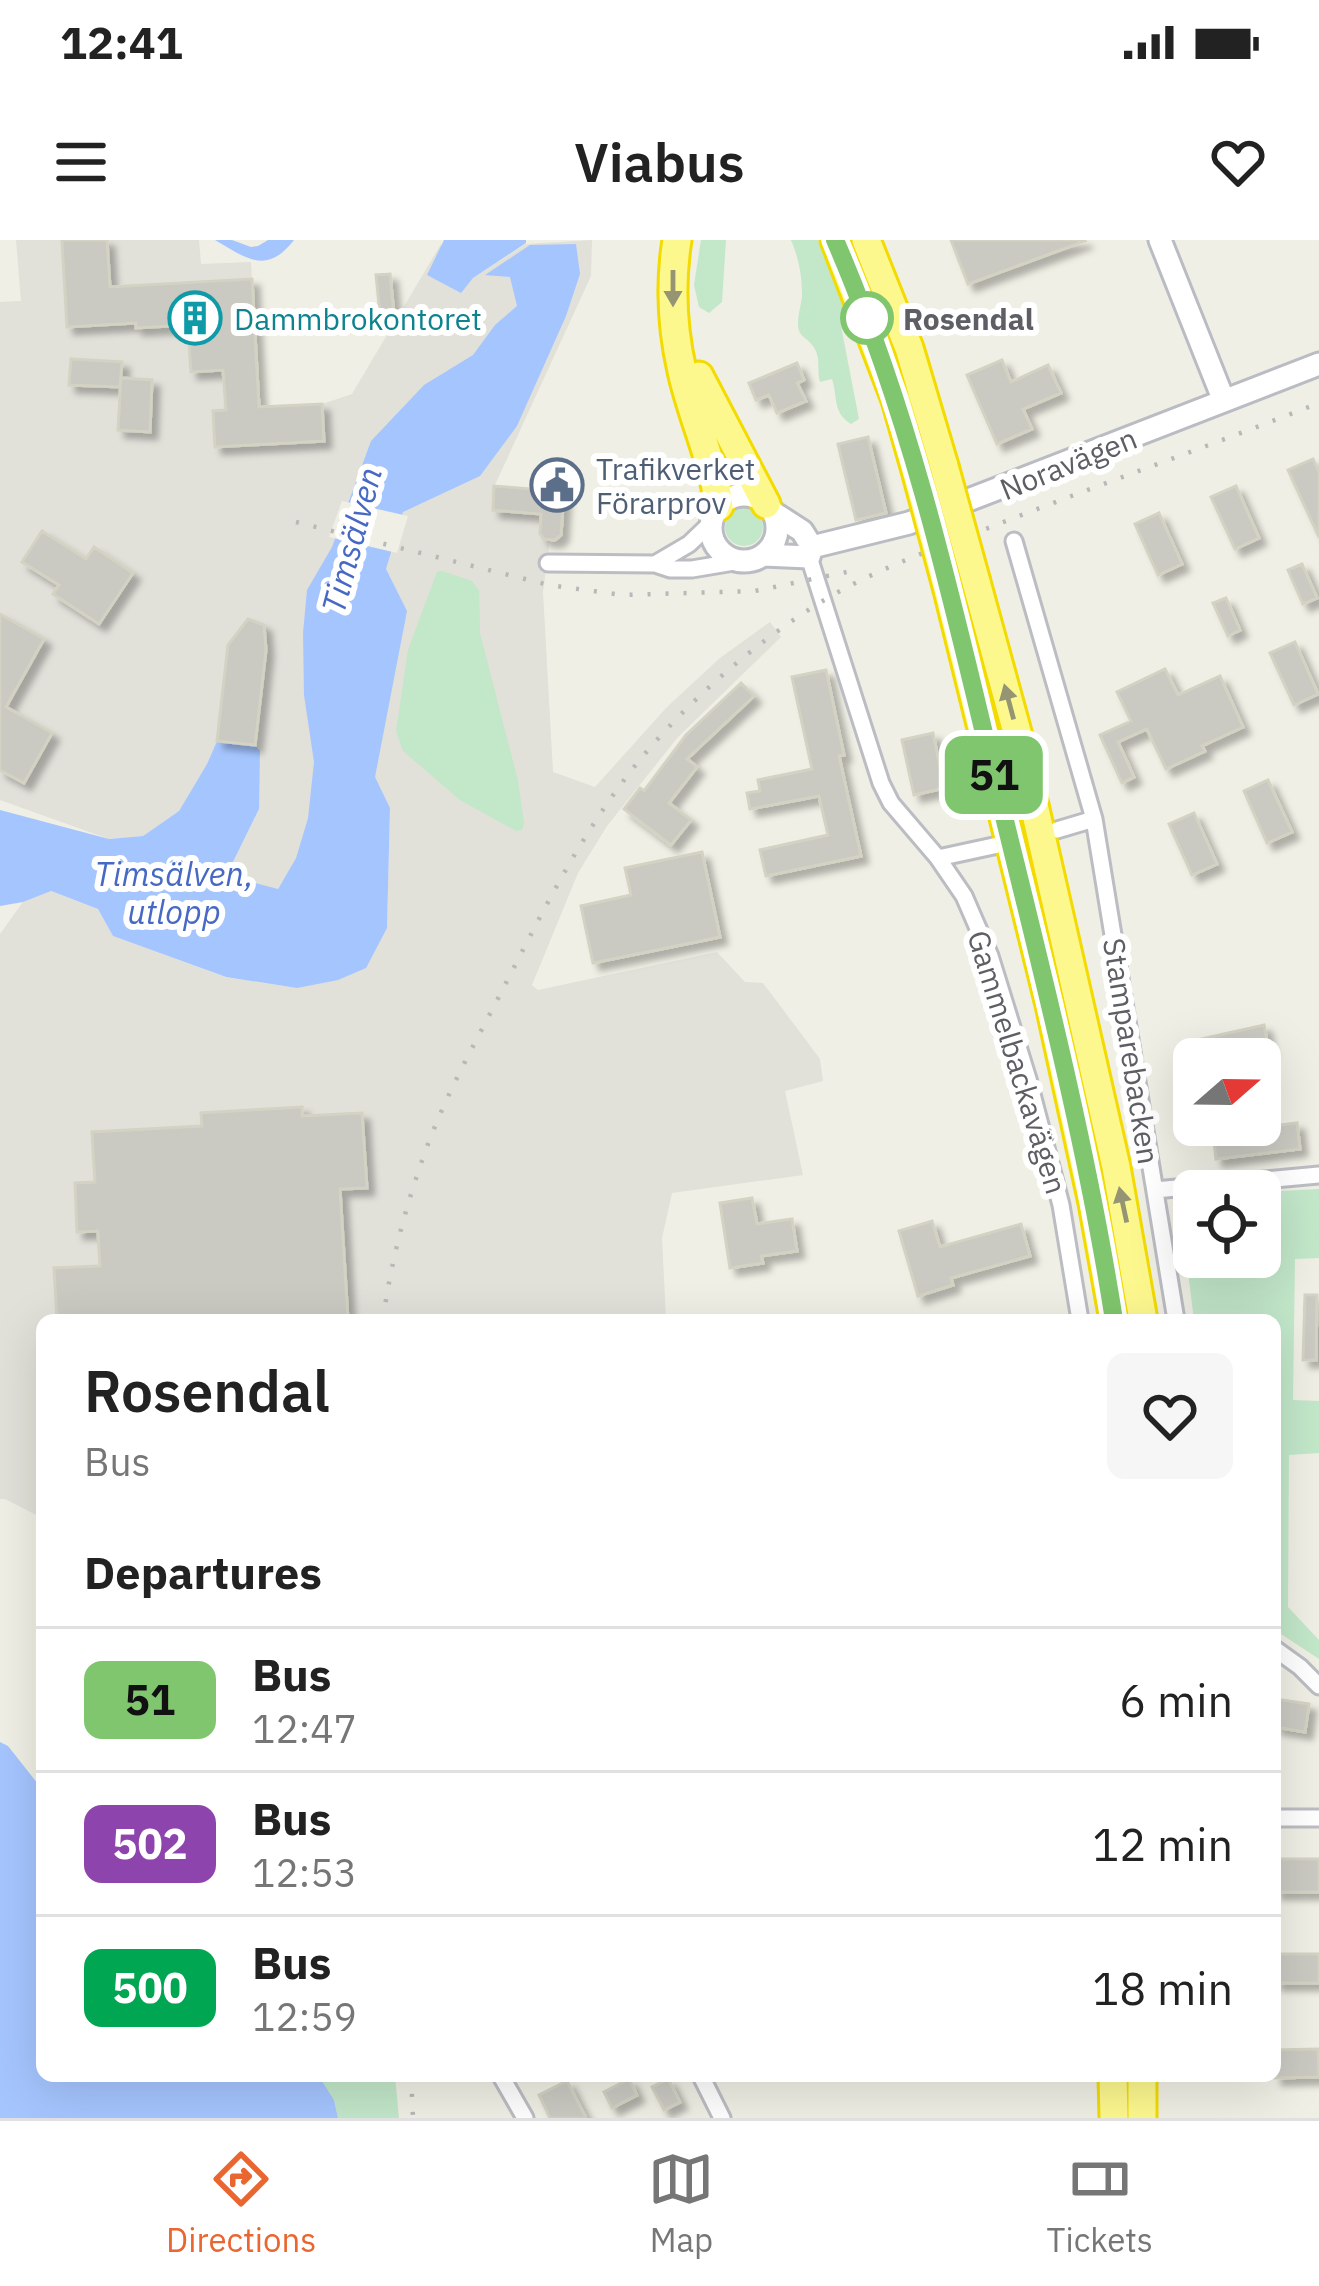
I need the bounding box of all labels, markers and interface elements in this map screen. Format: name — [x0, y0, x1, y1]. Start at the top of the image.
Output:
text: 12:41 — [60, 13, 183, 71]
text: Viabus — [574, 127, 745, 197]
icon: menu — [48, 129, 114, 195]
icon: heart — [1205, 129, 1271, 195]
one-way arrow — [663, 270, 683, 308]
building icon: Dammbrokontoret — [167, 290, 223, 346]
marker: Rosendal — [842, 293, 892, 343]
place label: Dammbrokontoret — [234, 299, 482, 338]
place label: Rosendal — [903, 299, 1034, 338]
street label: Noravägen — [994, 418, 1142, 508]
place label: Trafikverket Förarprov — [596, 449, 755, 522]
public building icon: Trafikverket Förarprov — [529, 457, 585, 513]
water label: Timsälven — [311, 462, 391, 618]
one-way arrow — [998, 683, 1017, 720]
line badge: 51 — [940, 736, 1048, 814]
text: 51 — [969, 747, 1019, 802]
water label: Timsälven, utlopp — [94, 852, 254, 933]
street label: Gammelbackavägen — [959, 926, 1077, 1198]
street label: Stamparebacken — [1095, 935, 1169, 1167]
north arrow — [1173, 1038, 1281, 1146]
map controls — [1173, 1038, 1281, 1278]
button: locate — [1173, 1170, 1281, 1278]
one-way arrow — [1113, 1185, 1132, 1223]
button: heart — [1107, 1353, 1233, 1479]
text: Rosendal — [84, 1354, 330, 1428]
text: Bus — [84, 1436, 151, 1487]
text: Departures — [84, 1543, 322, 1601]
text: Bus — [252, 1645, 332, 1703]
text: 6 min — [1119, 1671, 1233, 1729]
text: 51 — [125, 1672, 175, 1727]
text: 12:47 — [252, 1703, 357, 1754]
text: Bus — [252, 1789, 332, 1847]
text: 12 min — [1092, 1815, 1233, 1873]
text: 502 — [112, 1816, 188, 1871]
text: 12:53 — [252, 1847, 357, 1898]
text: Bus — [252, 1933, 332, 1991]
text: 18 min — [1092, 1959, 1233, 2017]
text: 500 — [112, 1960, 188, 2015]
text: 12:59 — [252, 1991, 357, 2042]
tab: Directions — [166, 2146, 316, 2261]
tab: Map — [648, 2146, 714, 2261]
tab: Tickets — [1047, 2146, 1153, 2261]

